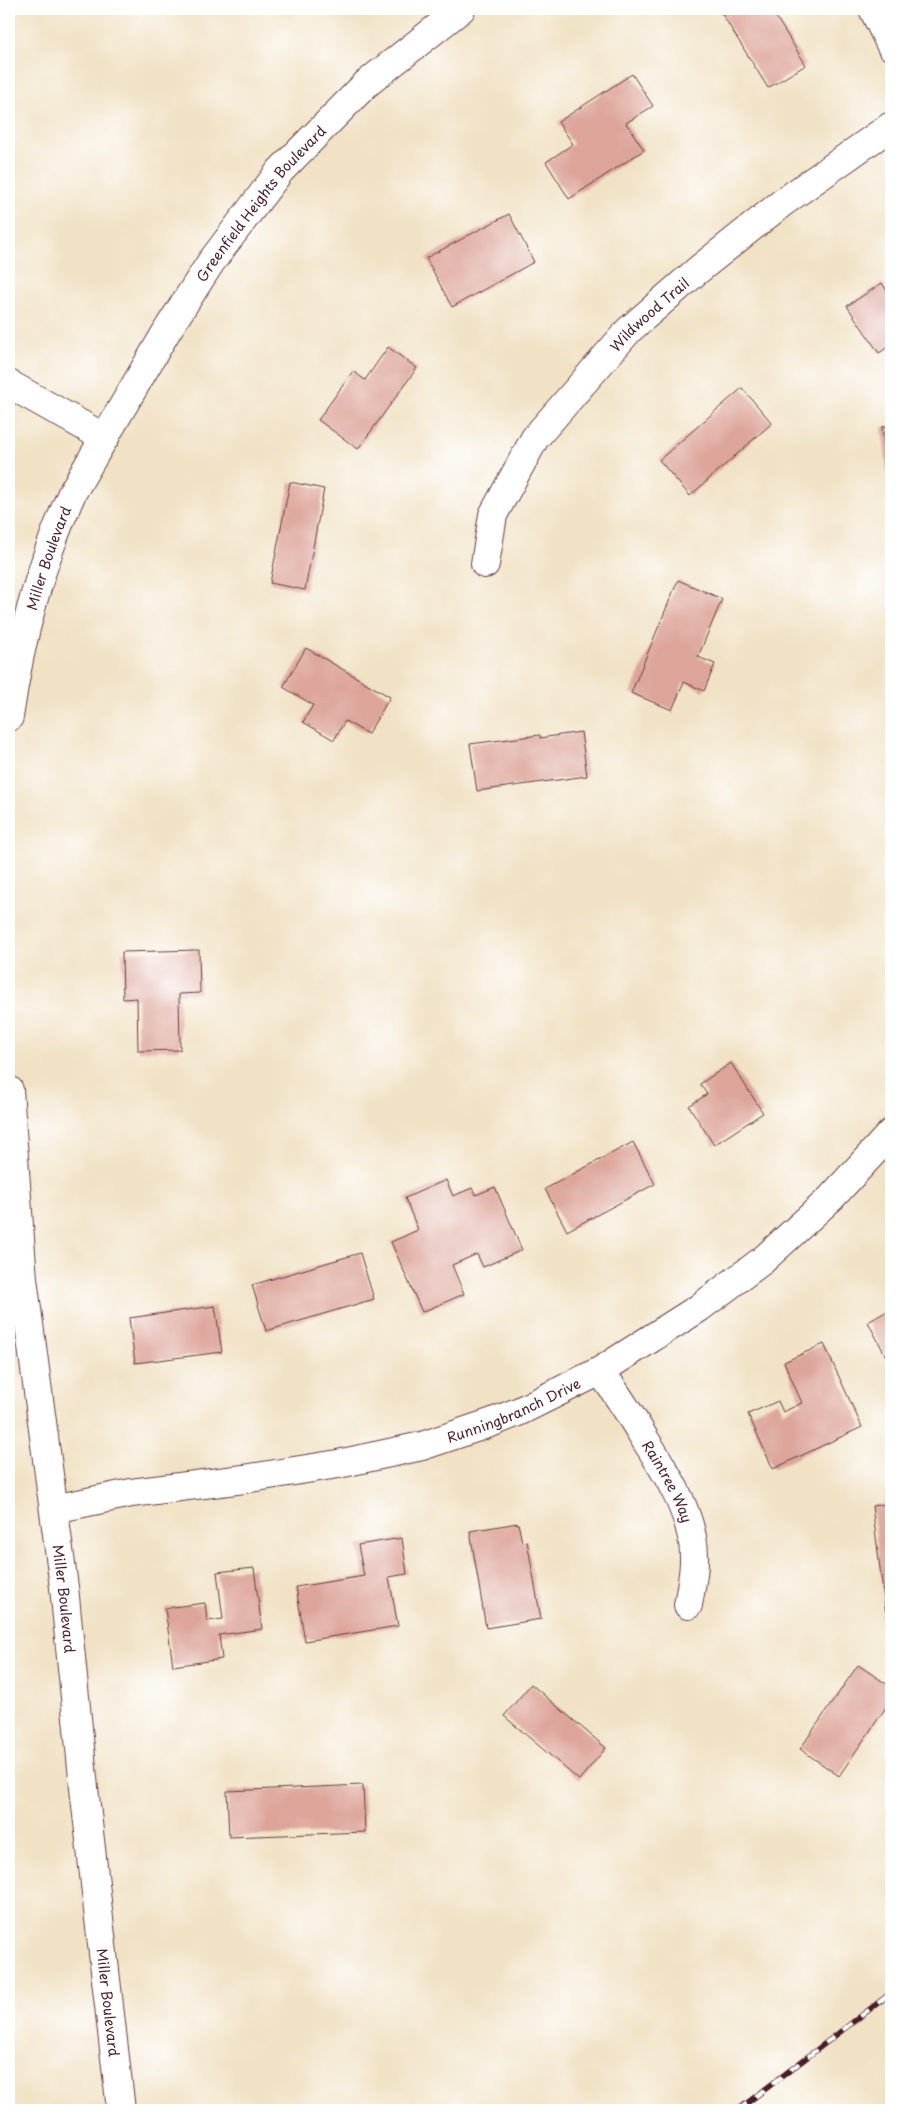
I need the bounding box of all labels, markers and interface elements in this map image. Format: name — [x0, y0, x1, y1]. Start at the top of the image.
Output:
street label: Greenfield Heights Boulevard — [191, 120, 331, 286]
street label: Wildwood Trail — [604, 272, 693, 356]
street label: Miller Boulevard — [21, 502, 76, 612]
street label: Runningbranch Drive — [444, 1372, 584, 1447]
street label: Raintree Way — [637, 1436, 698, 1525]
street label: Miller Boulevard — [48, 1543, 81, 1654]
street label: Miller Boulevard — [92, 1947, 125, 2058]

